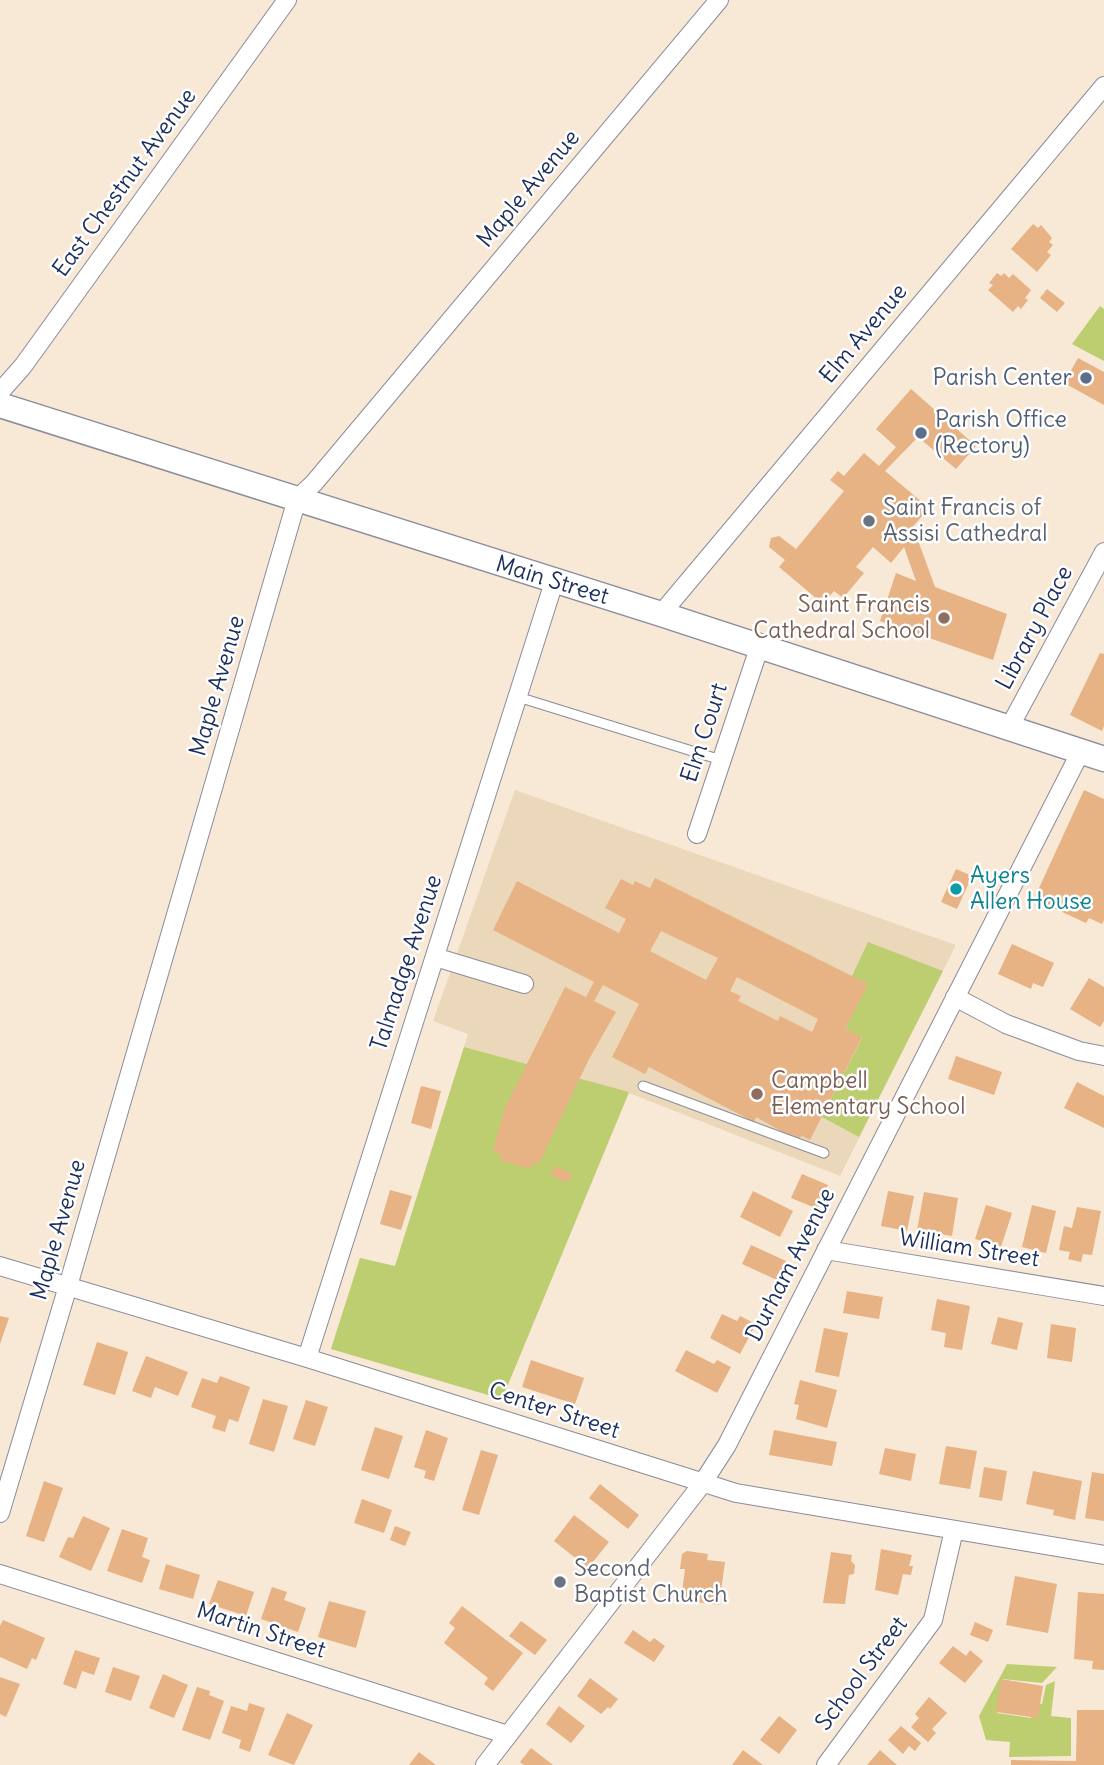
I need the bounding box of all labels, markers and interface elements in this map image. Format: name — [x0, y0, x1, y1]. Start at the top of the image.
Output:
street label: East Chestnut Avenue — [47, 83, 203, 283]
street label: Maple Avenue — [472, 125, 586, 253]
street label: Elm Avenue — [814, 279, 914, 389]
place label: Parish Center — [933, 364, 1072, 392]
marker: Parish Center — [1078, 370, 1094, 386]
place label: Parish Office (Rectory) — [935, 406, 1067, 460]
marker: Parish Office (Rectory) — [913, 425, 929, 441]
place label: Saint Francis of Assisi Cathedral — [883, 494, 1047, 548]
marker: Saint Francis of Assisi Cathedral — [861, 513, 877, 529]
street label: Main Street — [492, 551, 612, 611]
street label: Library Place — [991, 561, 1079, 695]
place label: Saint Francis Cathedral School — [753, 591, 930, 645]
marker: Saint Francis Cathedral School — [936, 610, 952, 626]
street label: Maple Avenue — [185, 613, 251, 759]
street label: Elm Court — [676, 680, 734, 786]
place label: Ayers Allen House — [970, 862, 1092, 916]
street label: Talmadge Avenue — [366, 872, 448, 1054]
marker: Ayers Allen House — [948, 881, 964, 897]
place label: Campbell Elementary School — [771, 1067, 965, 1121]
marker: Campbell Elementary School — [749, 1086, 765, 1102]
street label: Maple Avenue — [26, 1157, 92, 1303]
street label: Durham Avenue — [741, 1184, 841, 1346]
street label: William Street — [897, 1224, 1041, 1274]
street label: Center Street — [485, 1377, 623, 1445]
place label: Second Baptist Church — [574, 1555, 728, 1609]
marker: Second Baptist Church — [552, 1574, 568, 1590]
street label: Martin Street — [193, 1597, 329, 1665]
street label: School Street — [810, 1612, 914, 1736]

